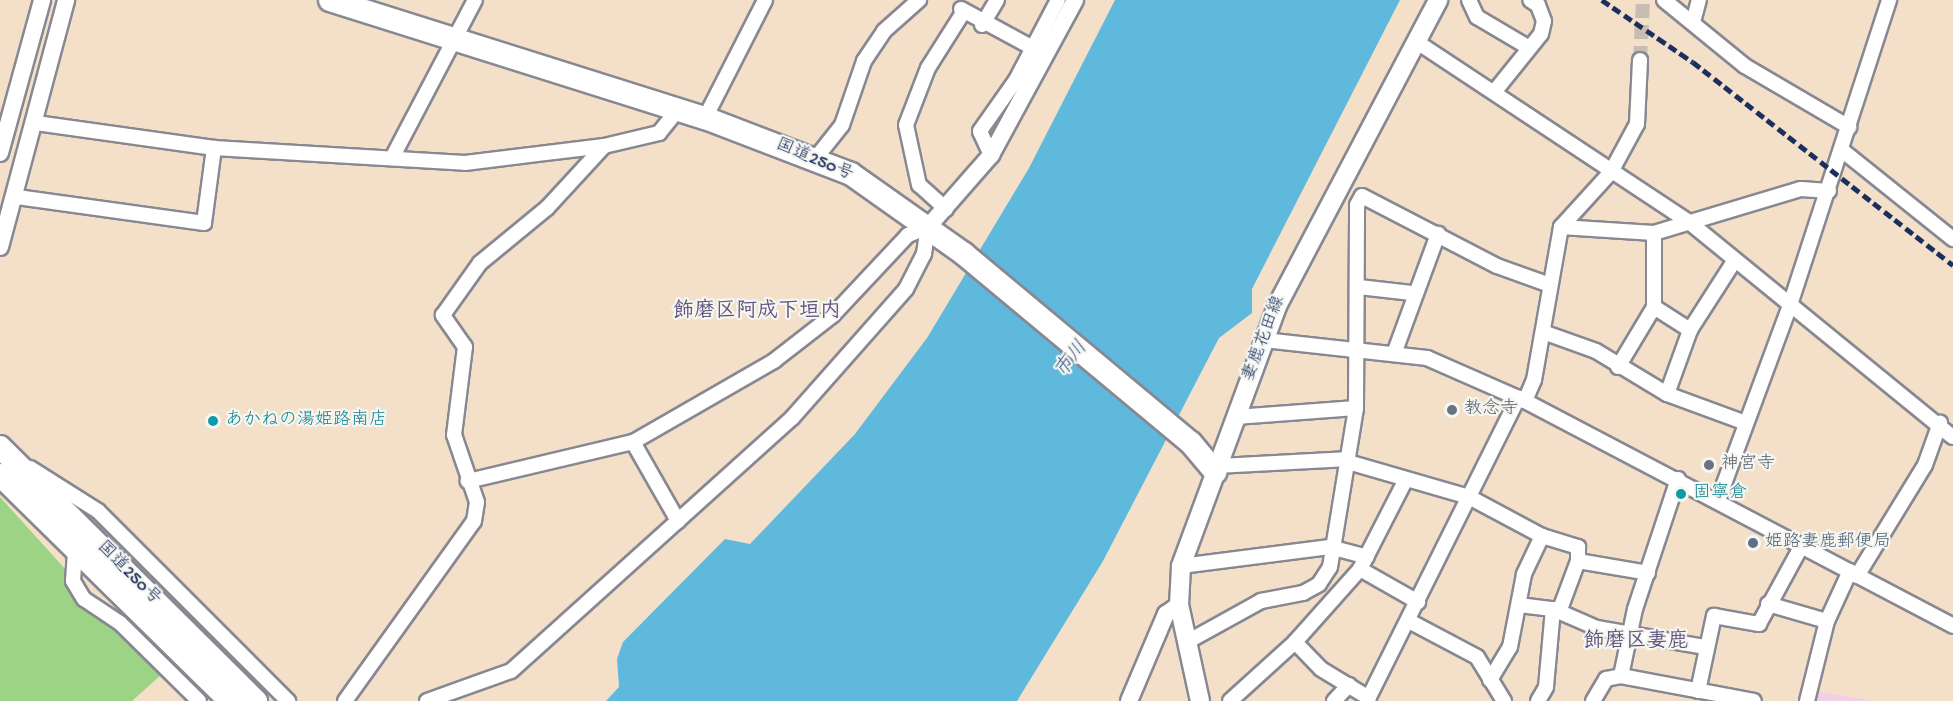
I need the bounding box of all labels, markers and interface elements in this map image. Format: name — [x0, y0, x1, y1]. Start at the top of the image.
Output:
street label: 国道250号 — [772, 135, 856, 187]
street label: 妻鹿花田線 — [1239, 293, 1291, 385]
district label: 飾磨区阿成下垣内 — [673, 300, 841, 326]
water label: 市川 — [1050, 337, 1094, 383]
place label: 教念寺 — [1464, 399, 1518, 421]
marker: 教念寺 — [1445, 403, 1459, 417]
place label: あかねの湯姫路南店 — [225, 410, 387, 432]
marker: あかねの湯姫路南店 — [206, 414, 220, 428]
place label: 神宮寺 — [1721, 454, 1775, 476]
marker: 神宮寺 — [1702, 458, 1716, 472]
place label: 固寧倉 — [1693, 483, 1747, 505]
marker: 固寧倉 — [1674, 487, 1688, 501]
place label: 姫路妻鹿郵便局 — [1765, 532, 1891, 554]
marker: 姫路妻鹿郵便局 — [1746, 536, 1760, 550]
street label: 国道250号 — [91, 537, 165, 611]
district label: 飾磨区妻鹿 — [1584, 630, 1688, 656]

